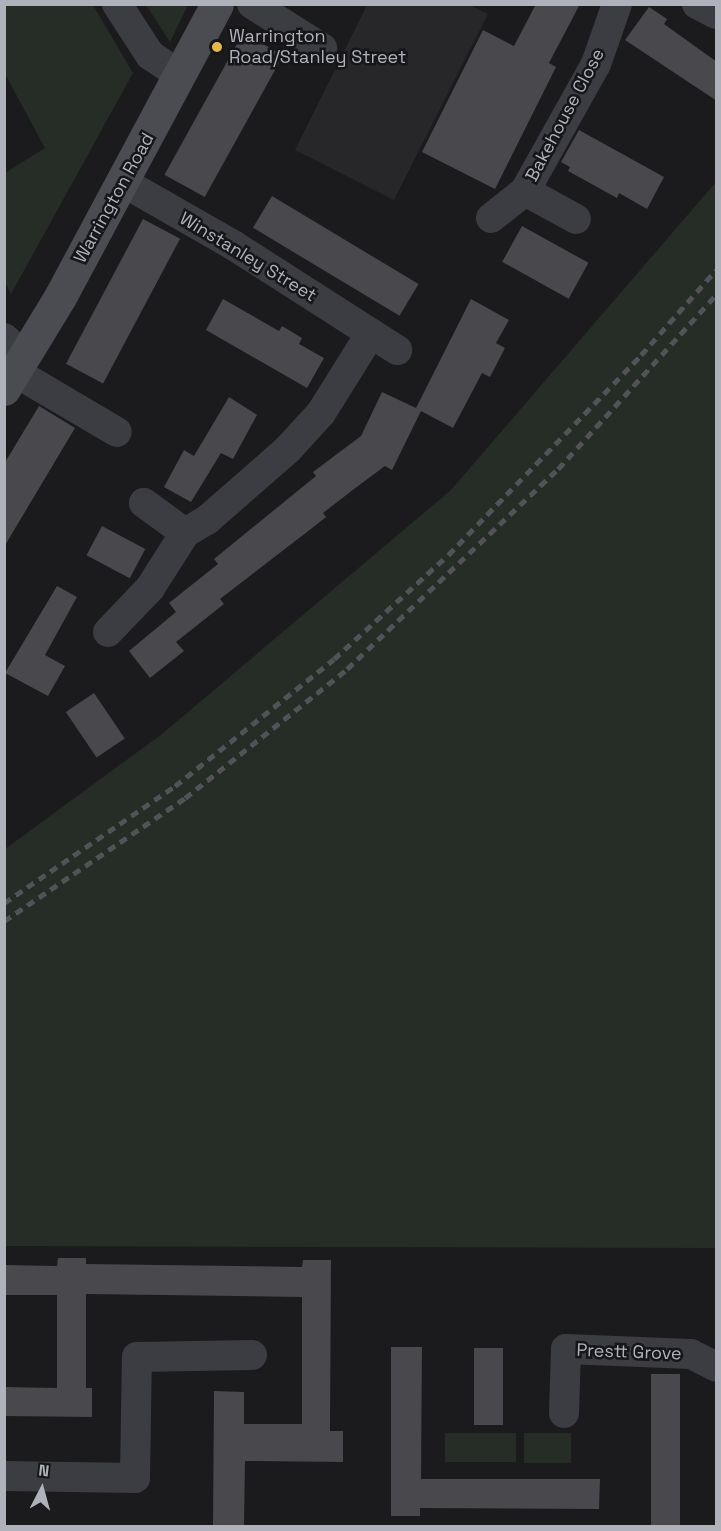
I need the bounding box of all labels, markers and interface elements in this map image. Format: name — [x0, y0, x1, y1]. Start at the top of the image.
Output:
place label: Warrington Road/Stanley Street — [229, 26, 406, 68]
marker: Warrington Road/Stanley Street — [210, 40, 224, 54]
street label: Bakehouse Close — [521, 45, 609, 185]
street label: Warrington Road — [69, 129, 159, 267]
street label: Winstanley Street — [176, 208, 320, 306]
street label: Prestt Grove — [576, 1339, 682, 1365]
north arrow — [12, 1459, 72, 1519]
text: N — [37, 1460, 50, 1482]

